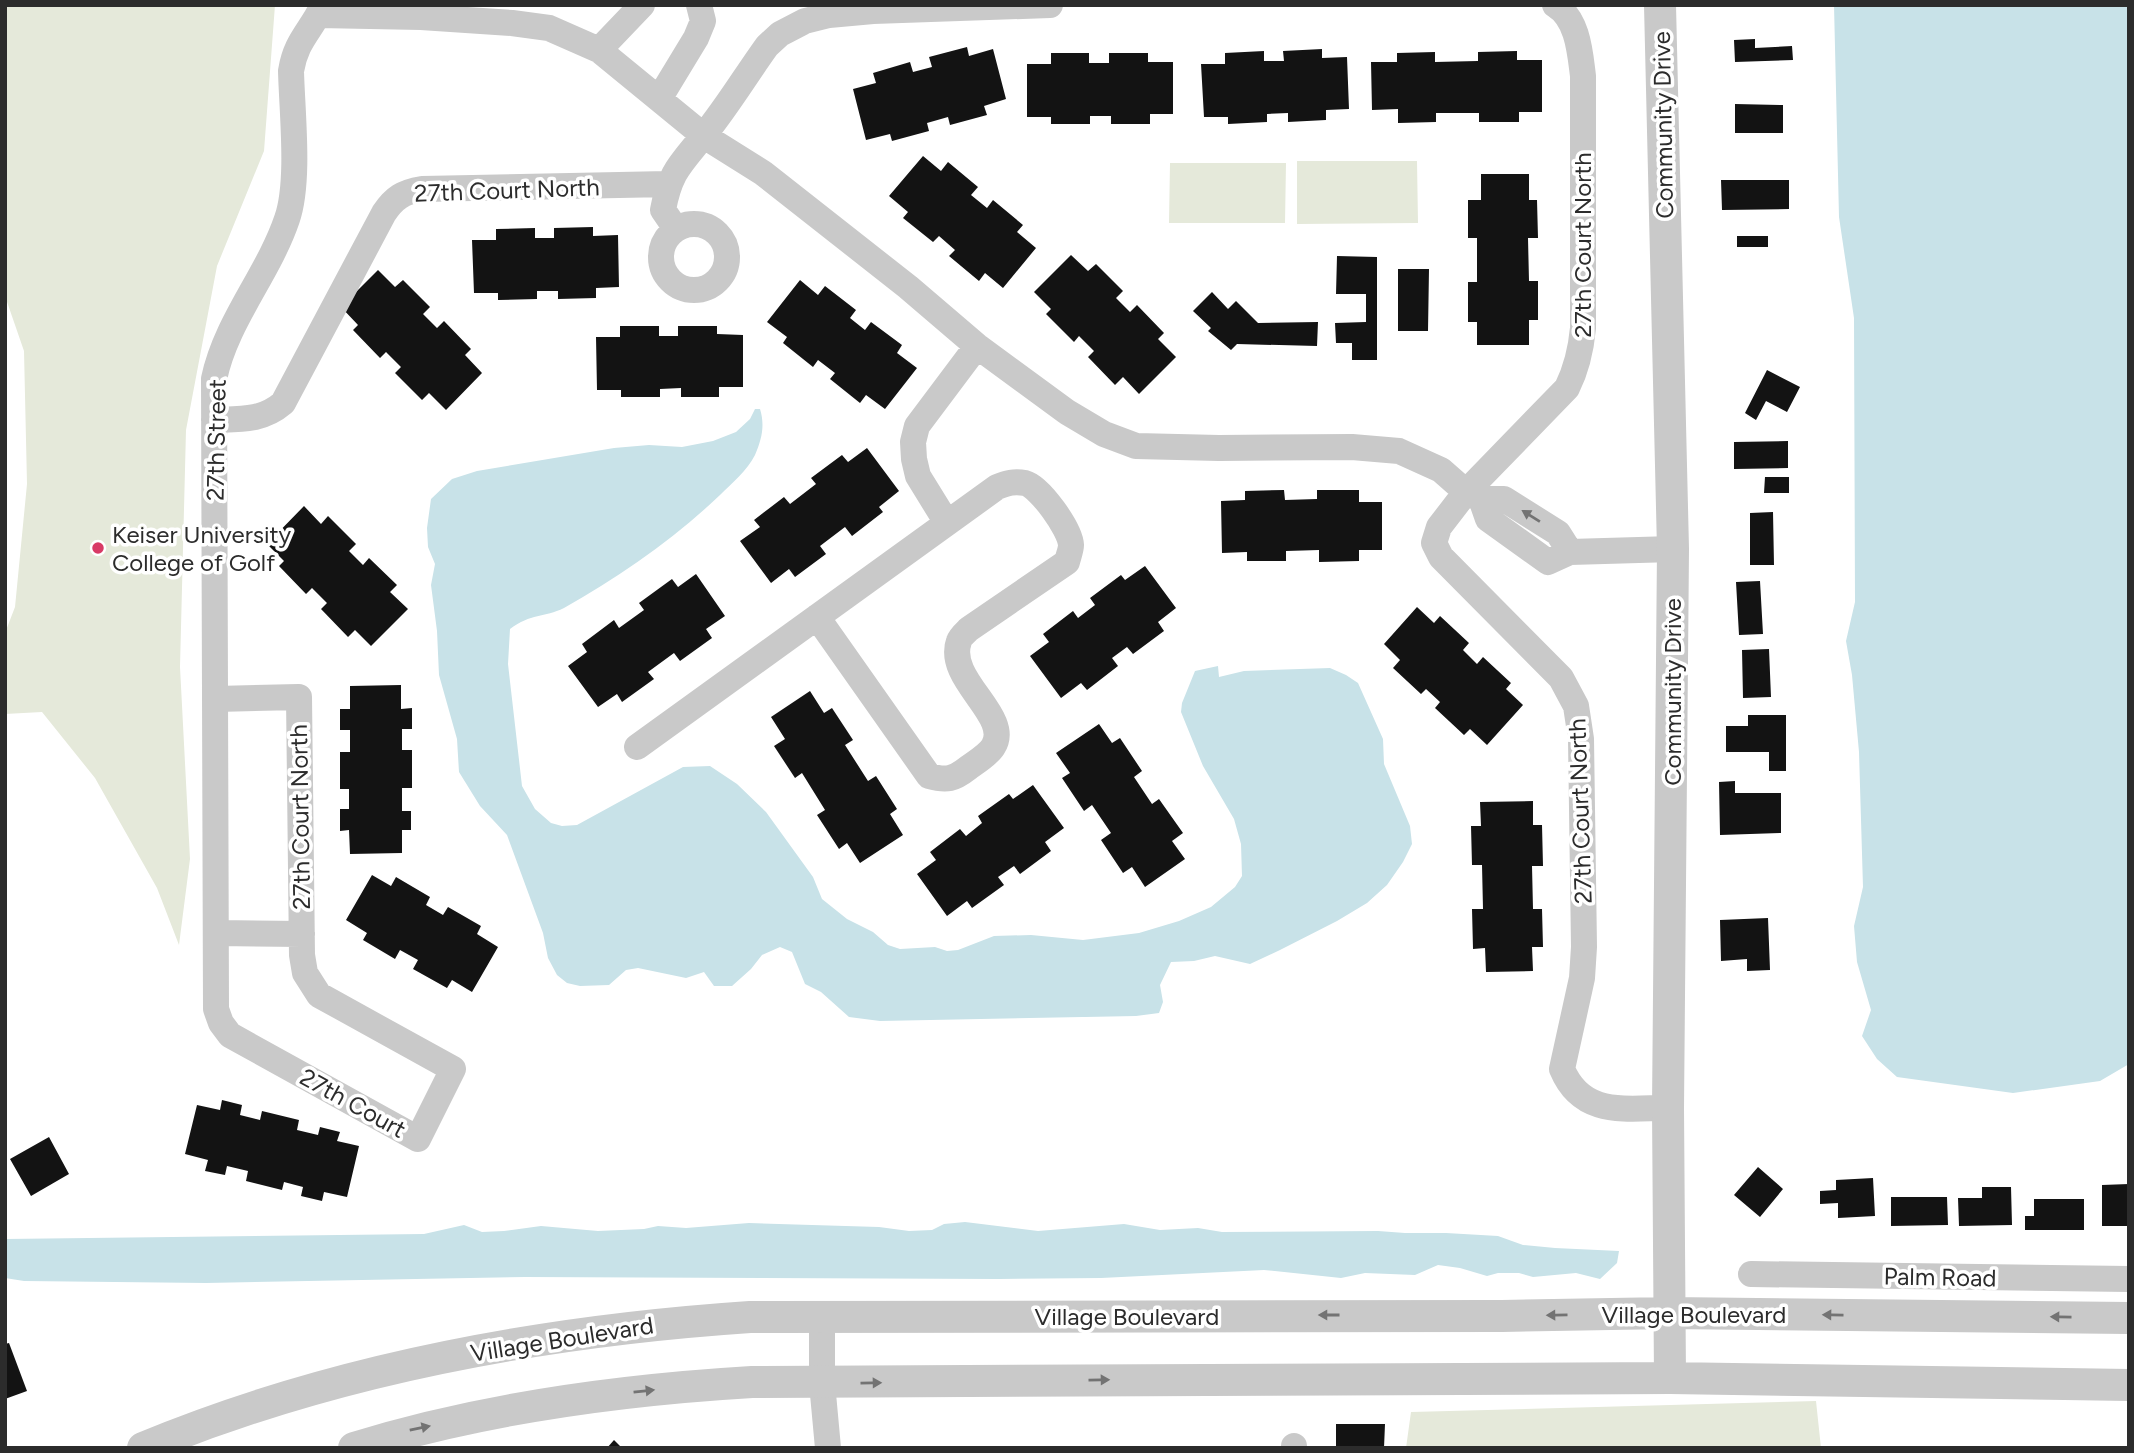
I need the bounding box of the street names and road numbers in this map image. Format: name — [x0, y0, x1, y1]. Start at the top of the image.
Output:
street label: Community Drive — [1647, 31, 1679, 219]
street label: 27th Court North — [1568, 152, 1597, 338]
street label: 27th Court North — [414, 172, 600, 208]
street label: 27th Street — [200, 379, 232, 501]
street label: Community Drive — [1658, 598, 1687, 786]
street label: 27th Court North — [1562, 718, 1598, 904]
street label: 27th Court North — [284, 724, 316, 910]
street label: 27th Court — [295, 1062, 411, 1144]
street label: Palm Road — [1883, 1262, 1997, 1292]
street label: Village Boulevard — [1602, 1300, 1786, 1329]
street label: Village Boulevard — [1035, 1302, 1219, 1331]
street label: Village Boulevard — [468, 1310, 656, 1368]

